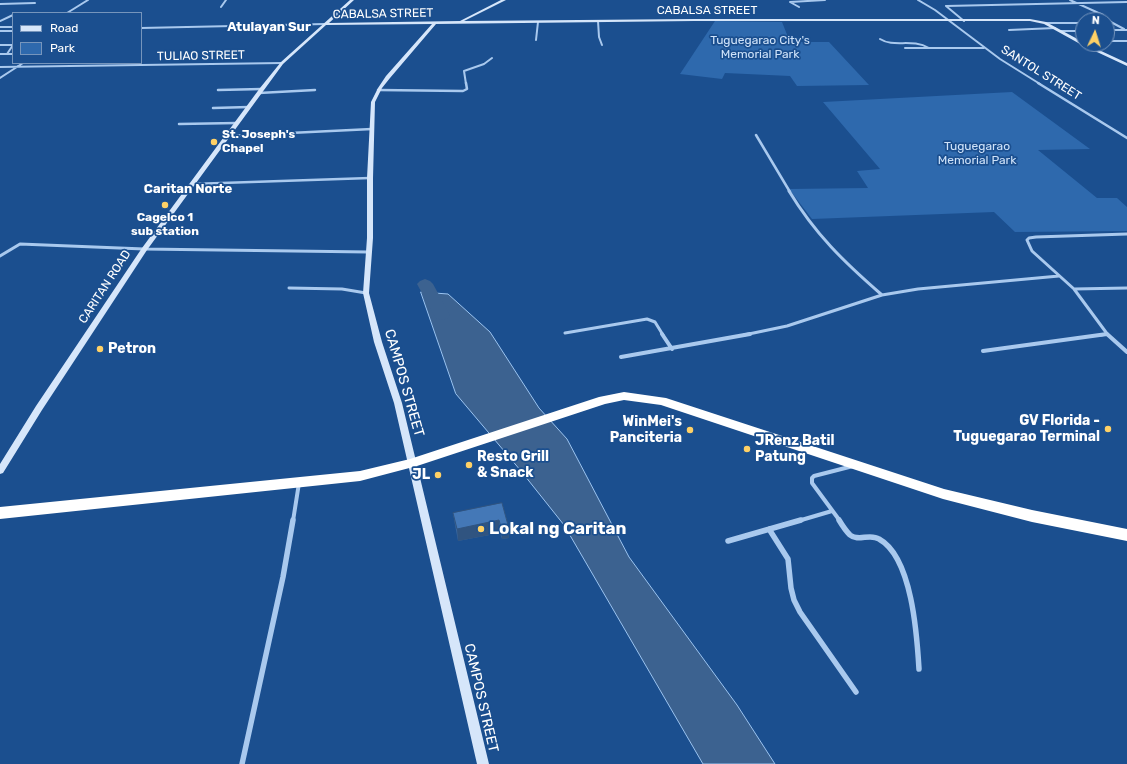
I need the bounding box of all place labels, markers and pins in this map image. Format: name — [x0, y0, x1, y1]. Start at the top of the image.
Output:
place label: St. Joseph's Chapel — [222, 128, 295, 156]
marker: St. Joseph's Chapel — [209, 137, 219, 147]
marker: Cagelco 1 sub station — [160, 200, 170, 210]
place label: Cagelco 1 sub station — [131, 211, 199, 239]
place label: Petron — [108, 341, 156, 357]
marker: Petron — [95, 344, 105, 354]
place label: GV Florida - Tuguegarao Terminal — [953, 413, 1100, 446]
place label: WinMei's Panciteria — [610, 414, 682, 446]
marker: GV Florida - Tuguegarao Terminal — [1103, 424, 1113, 434]
marker: WinMei's Panciteria — [685, 425, 695, 435]
place label: JRenz Batil Patung — [755, 433, 835, 466]
marker: JRenz Batil Patung — [742, 444, 752, 454]
place label: Resto Grill & Snack — [477, 449, 549, 482]
marker: Resto Grill & Snack — [464, 460, 474, 470]
place label: JL — [412, 467, 430, 483]
marker: JL — [433, 470, 443, 480]
place label: Lokal ng Caritan — [489, 519, 627, 539]
marker: Lokal ng Caritan — [476, 524, 486, 534]

